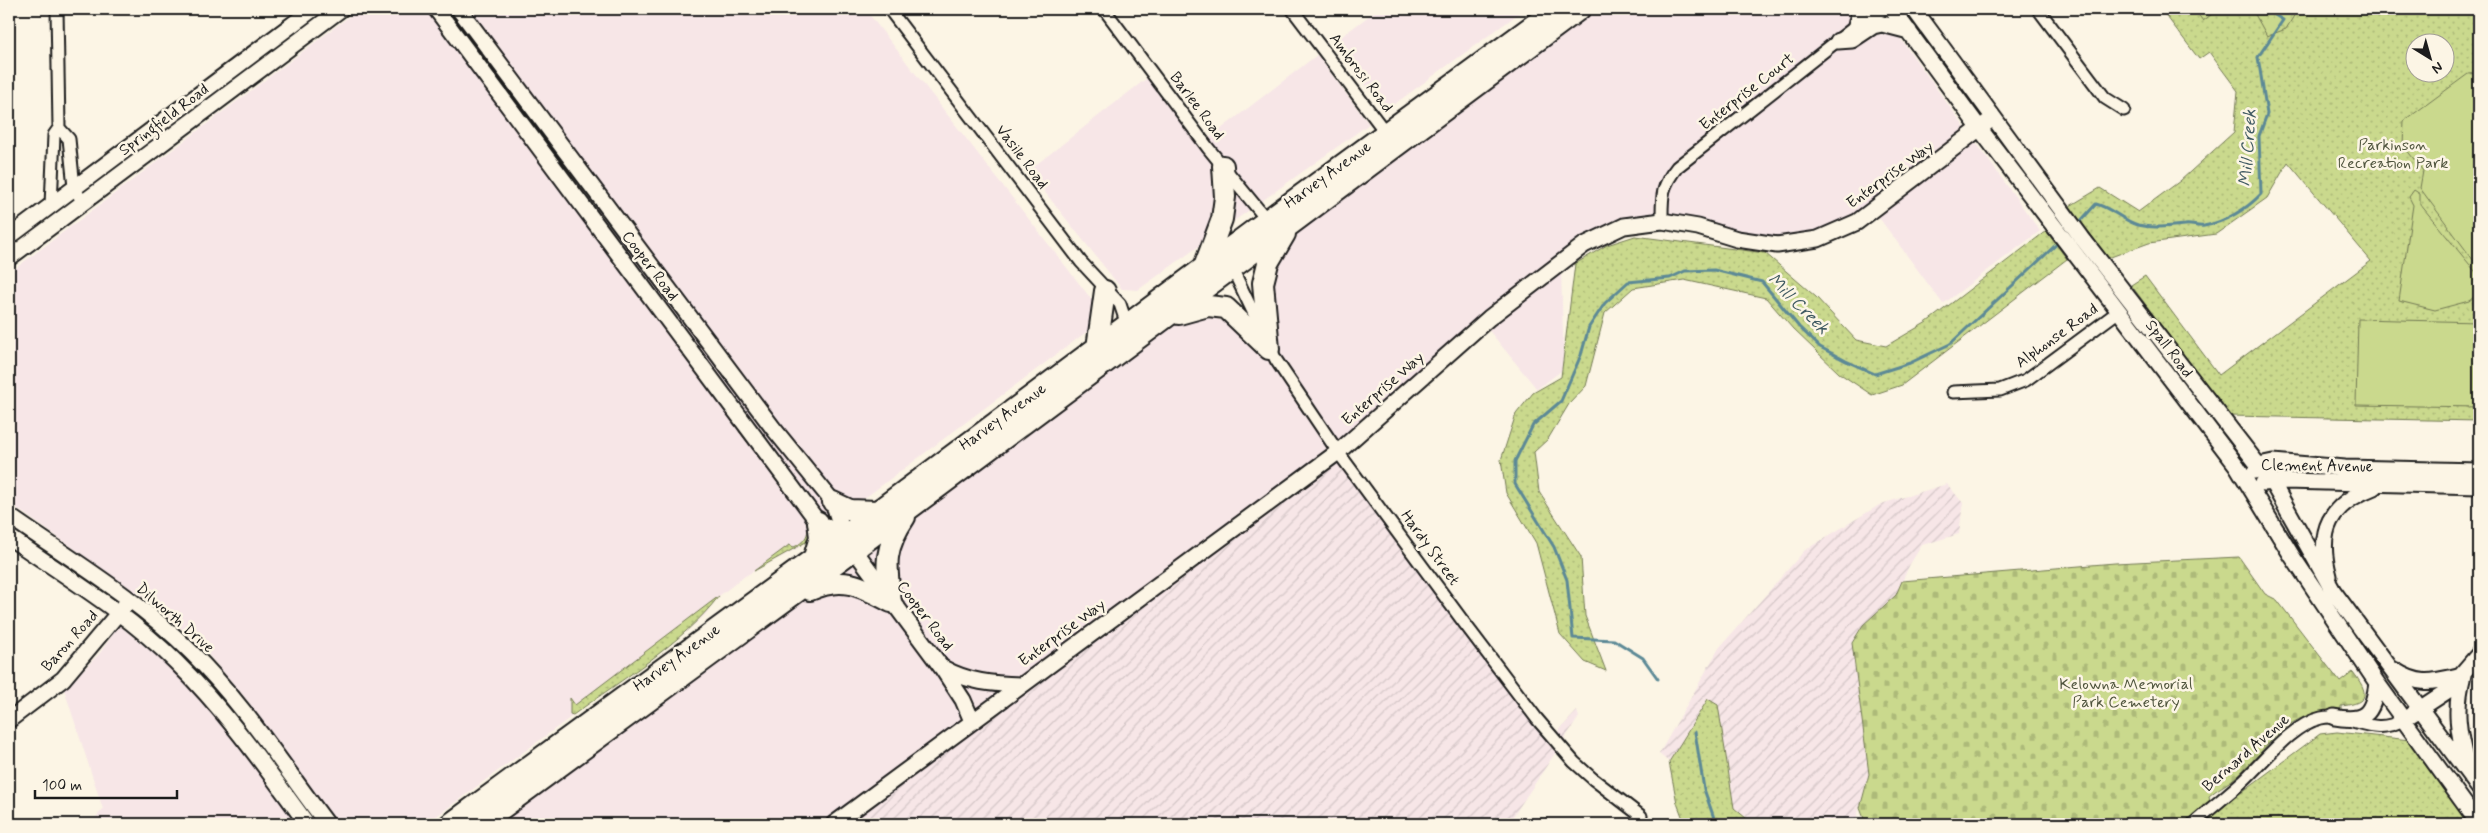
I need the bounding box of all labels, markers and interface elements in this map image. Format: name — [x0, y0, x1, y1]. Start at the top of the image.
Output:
street label: Ambrosi Road — [1324, 29, 1398, 117]
north arrow — [2406, 32, 2456, 82]
street label: Enterprise Court — [1695, 48, 1799, 136]
text: N — [2428, 58, 2446, 78]
street label: Barlee Road — [1165, 68, 1229, 144]
street label: Springfield Road — [115, 79, 214, 162]
water label: Mill Creek — [2233, 108, 2263, 188]
street label: Vasile Road — [991, 120, 1053, 194]
park label: Parkinson Recreation Park — [2338, 135, 2448, 174]
street label: Harvey Avenue — [1280, 136, 1376, 214]
street label: Enterprise Way — [1842, 136, 1938, 214]
street label: Cooper Road — [617, 227, 683, 305]
water label: Mill Creek — [1762, 268, 1834, 340]
street label: Alphonse Road — [2011, 299, 2103, 373]
street label: Spall Road — [2140, 316, 2198, 382]
street label: Enterprise Way — [1337, 347, 1429, 431]
street label: Harvey Avenue — [955, 378, 1051, 456]
street label: Clement Avenue — [2261, 455, 2374, 477]
street label: Hardy Street — [1396, 506, 1464, 590]
street label: Cooper Road — [892, 577, 958, 655]
street label: Dilworth Drive — [131, 578, 219, 658]
street label: Enterprise Way — [1014, 594, 1110, 672]
street label: Baron Road — [37, 606, 103, 676]
street label: Harvey Avenue — [629, 619, 725, 697]
park label: Kelowna Memorial Park Cemetery — [2059, 674, 2193, 713]
street label: Bernard Avenue — [2198, 709, 2294, 797]
scale bar — [35, 768, 178, 800]
text: 100 m — [42, 776, 82, 796]

